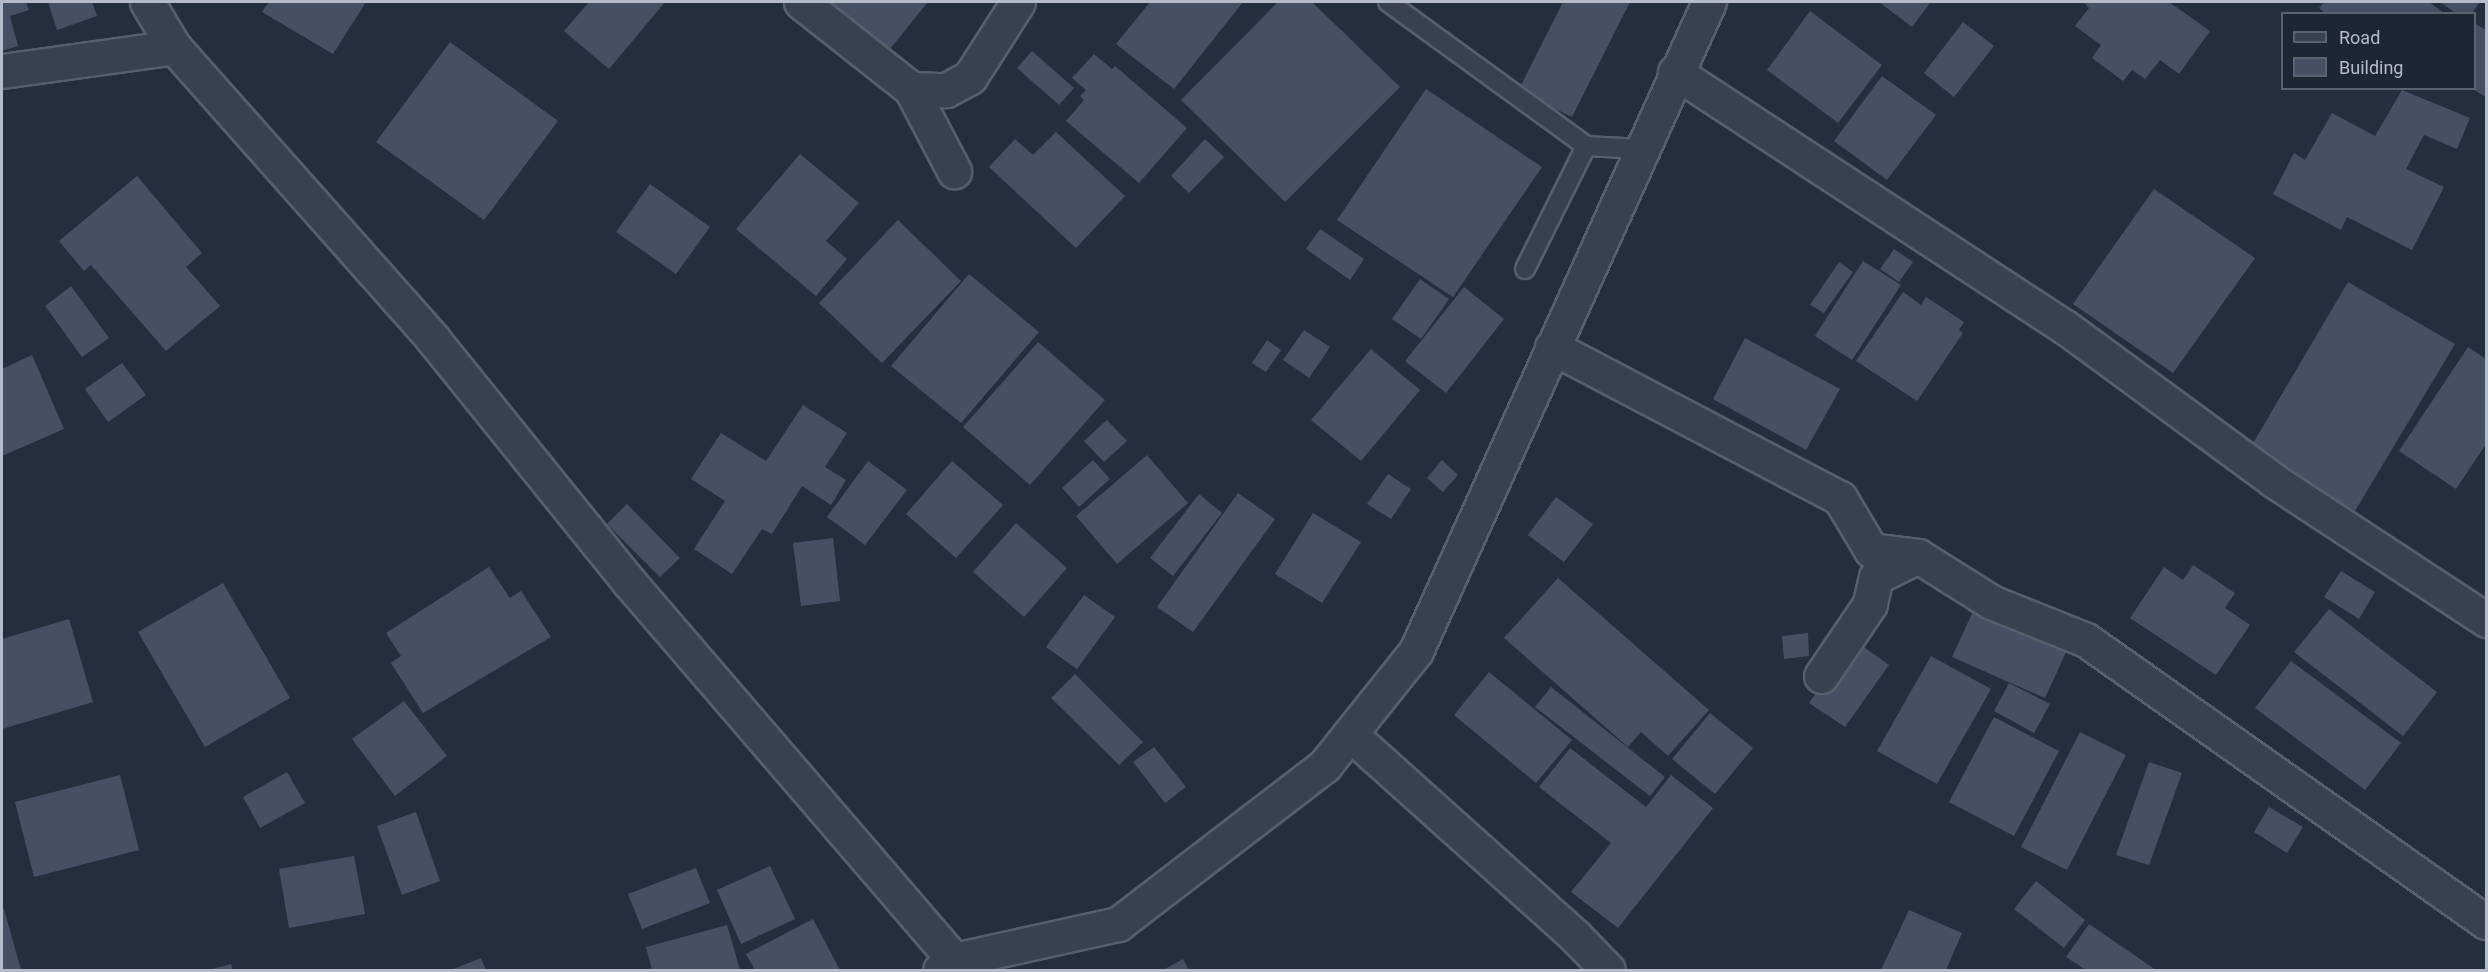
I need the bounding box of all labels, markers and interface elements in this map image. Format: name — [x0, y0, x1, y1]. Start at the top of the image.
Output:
legend — [2281, 12, 2476, 90]
text: Road — [2339, 27, 2380, 48]
text: Building — [2339, 57, 2403, 78]

